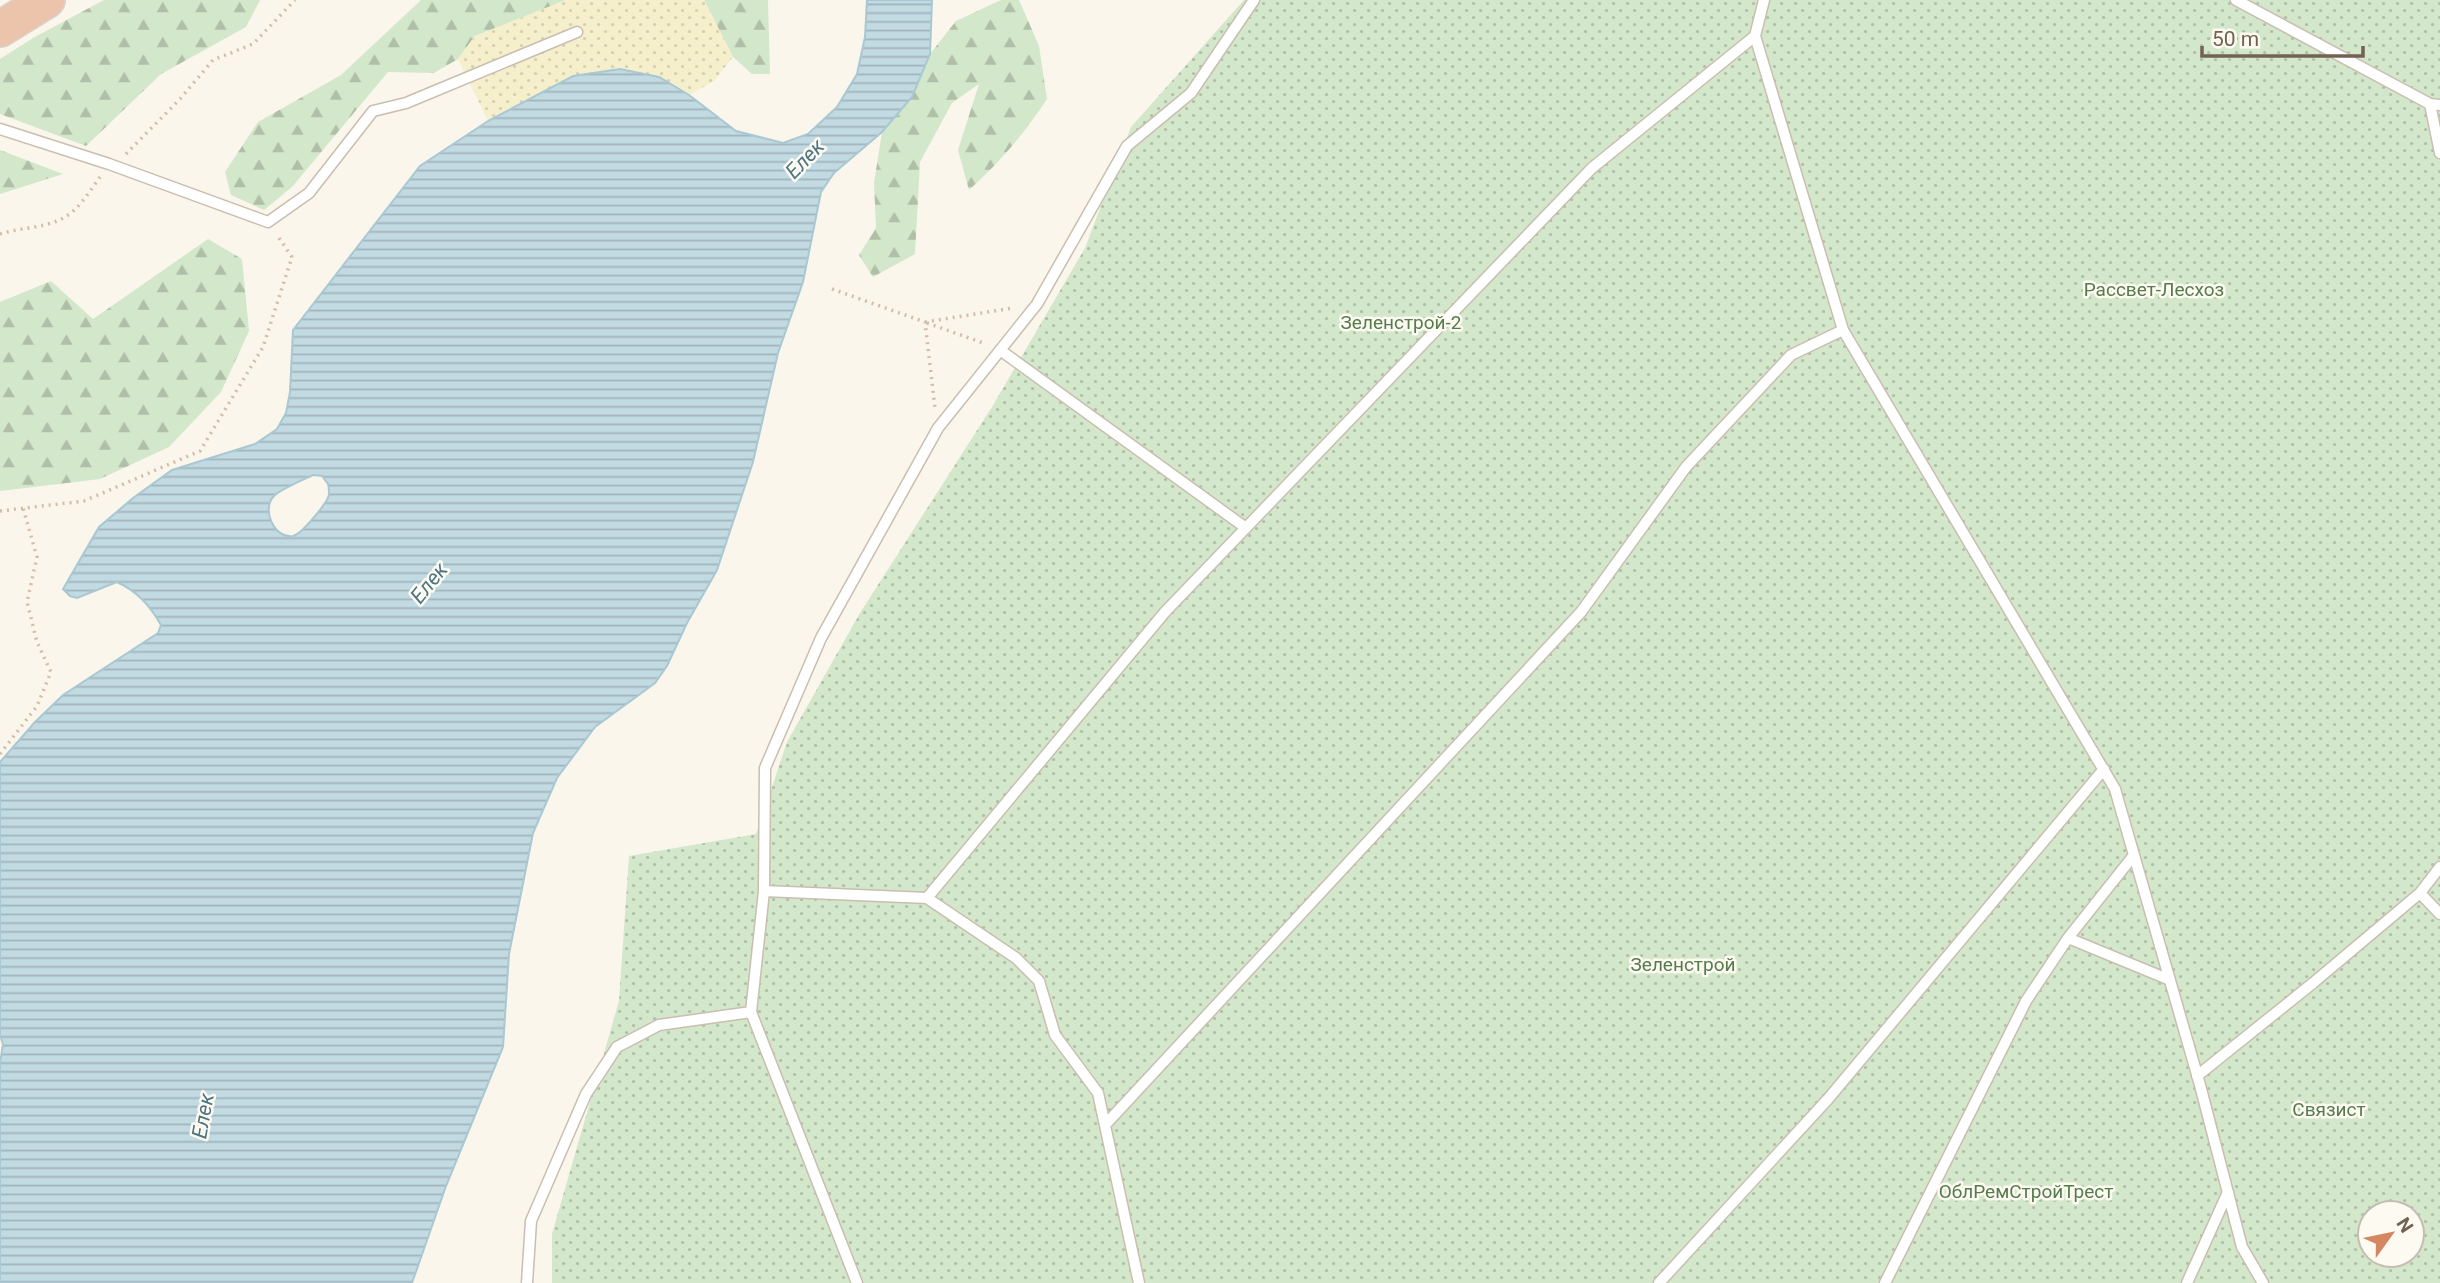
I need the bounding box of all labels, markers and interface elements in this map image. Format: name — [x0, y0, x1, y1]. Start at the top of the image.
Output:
scale bar — [2202, 14, 2363, 58]
text: 50 m — [2212, 27, 2259, 51]
water label: Елек — [781, 134, 830, 184]
park label: Рассвет-Лесхоз — [2084, 278, 2224, 301]
park label: Зеленстрой-2 — [1341, 311, 1461, 334]
water label: Елек — [405, 557, 453, 608]
park label: Зеленстрой — [1631, 953, 1735, 976]
water label: Елек — [187, 1091, 219, 1140]
park label: Связист — [2292, 1098, 2366, 1121]
park label: ОблРемСтройТрест — [1939, 1180, 2113, 1203]
north arrow — [2356, 1199, 2426, 1269]
text: N — [2392, 1213, 2418, 1237]

